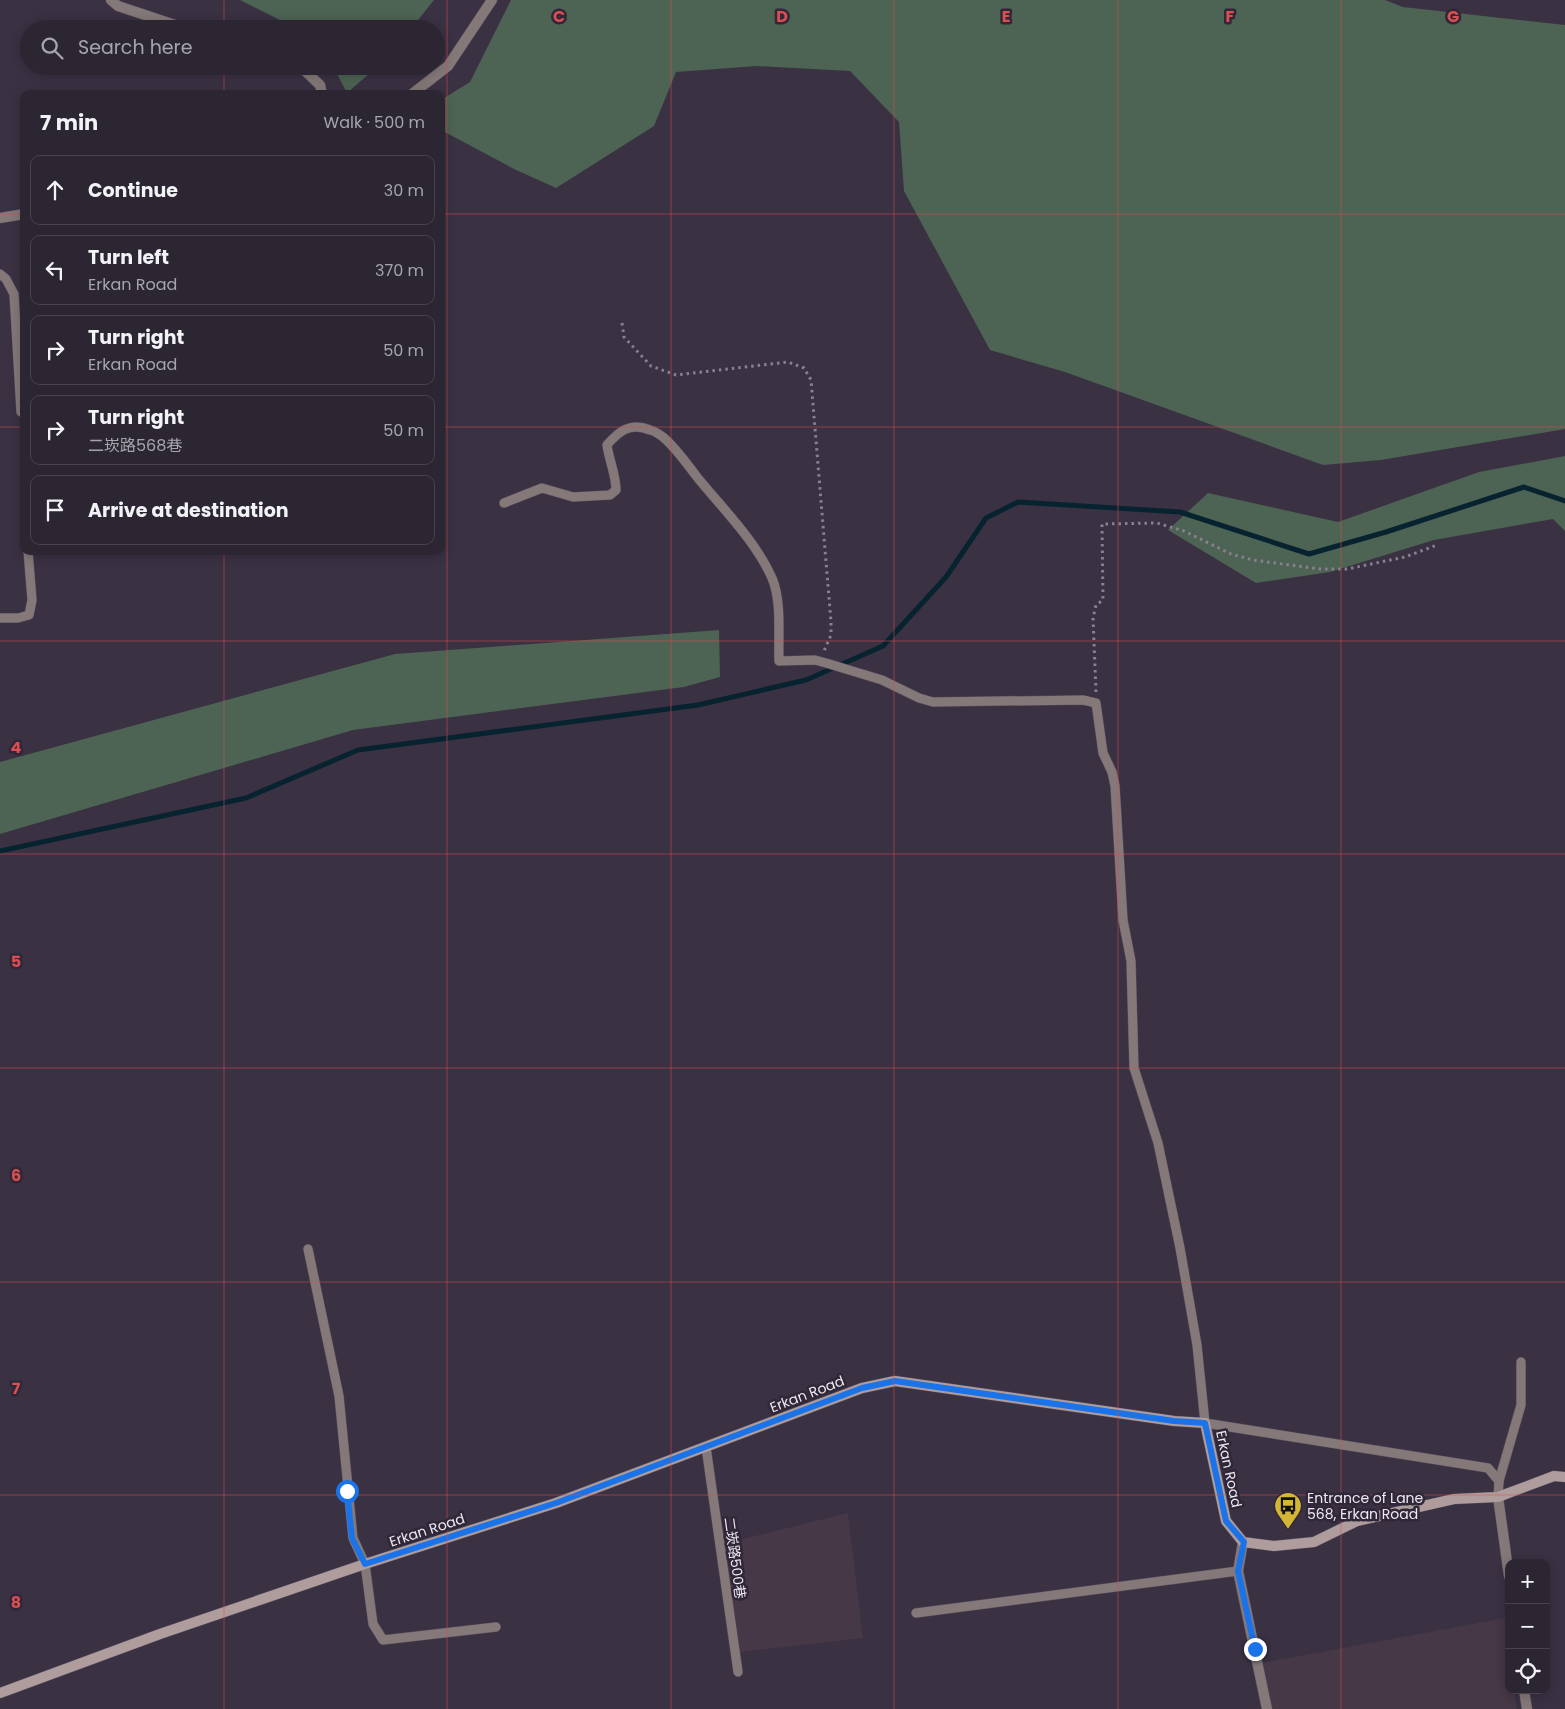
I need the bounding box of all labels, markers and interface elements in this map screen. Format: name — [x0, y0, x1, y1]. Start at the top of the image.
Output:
text: C — [553, 5, 565, 28]
text: D — [776, 5, 788, 28]
text: E — [1002, 5, 1010, 28]
text: F — [1226, 5, 1235, 28]
text: G — [1447, 5, 1459, 28]
search box — [20, 20, 445, 75]
icon: search — [38, 34, 66, 62]
text: Search here — [78, 34, 192, 61]
text: 7 min — [40, 108, 98, 137]
text: Walk · 500 m — [324, 111, 425, 134]
icon: ahead — [41, 176, 69, 204]
text: Continue — [88, 177, 178, 204]
text: 30 m — [384, 179, 424, 202]
text: Turn left — [88, 244, 169, 271]
icon: left — [41, 256, 69, 284]
text: 370 m — [375, 259, 424, 282]
text: Erkan Road — [88, 273, 177, 296]
text: Turn right — [88, 324, 184, 351]
icon: right — [41, 336, 69, 364]
text: 50 m — [383, 339, 424, 362]
text: Erkan Road — [88, 353, 177, 376]
text: Turn right — [88, 404, 184, 431]
icon: right — [41, 416, 69, 444]
text: 50 m — [383, 419, 424, 442]
text: 二崁路568巷 — [88, 434, 182, 457]
icon: arrive — [41, 496, 69, 524]
text: Arrive at destination — [88, 497, 289, 524]
text: 4 — [11, 736, 22, 759]
text: 5 — [11, 950, 21, 973]
text: 6 — [11, 1164, 21, 1187]
street label: Erkan Road — [767, 1371, 847, 1417]
text: 7 — [12, 1377, 21, 1400]
street label: Erkan Road — [1211, 1429, 1247, 1509]
route start — [336, 1480, 359, 1503]
place label: Entrance of Lane 568, Erkan Road — [1307, 1488, 1424, 1524]
bus stop icon: Entrance of Lane 568, Erkan Road — [1273, 1491, 1303, 1530]
street label: Erkan Road — [387, 1508, 467, 1552]
street label: 二崁路500巷 — [719, 1516, 751, 1600]
map controls — [1505, 1559, 1550, 1694]
button: + — [1505, 1559, 1550, 1604]
text: 8 — [11, 1591, 21, 1614]
button: − — [1505, 1604, 1550, 1649]
route end — [1244, 1638, 1267, 1661]
button: locate — [1505, 1649, 1550, 1694]

